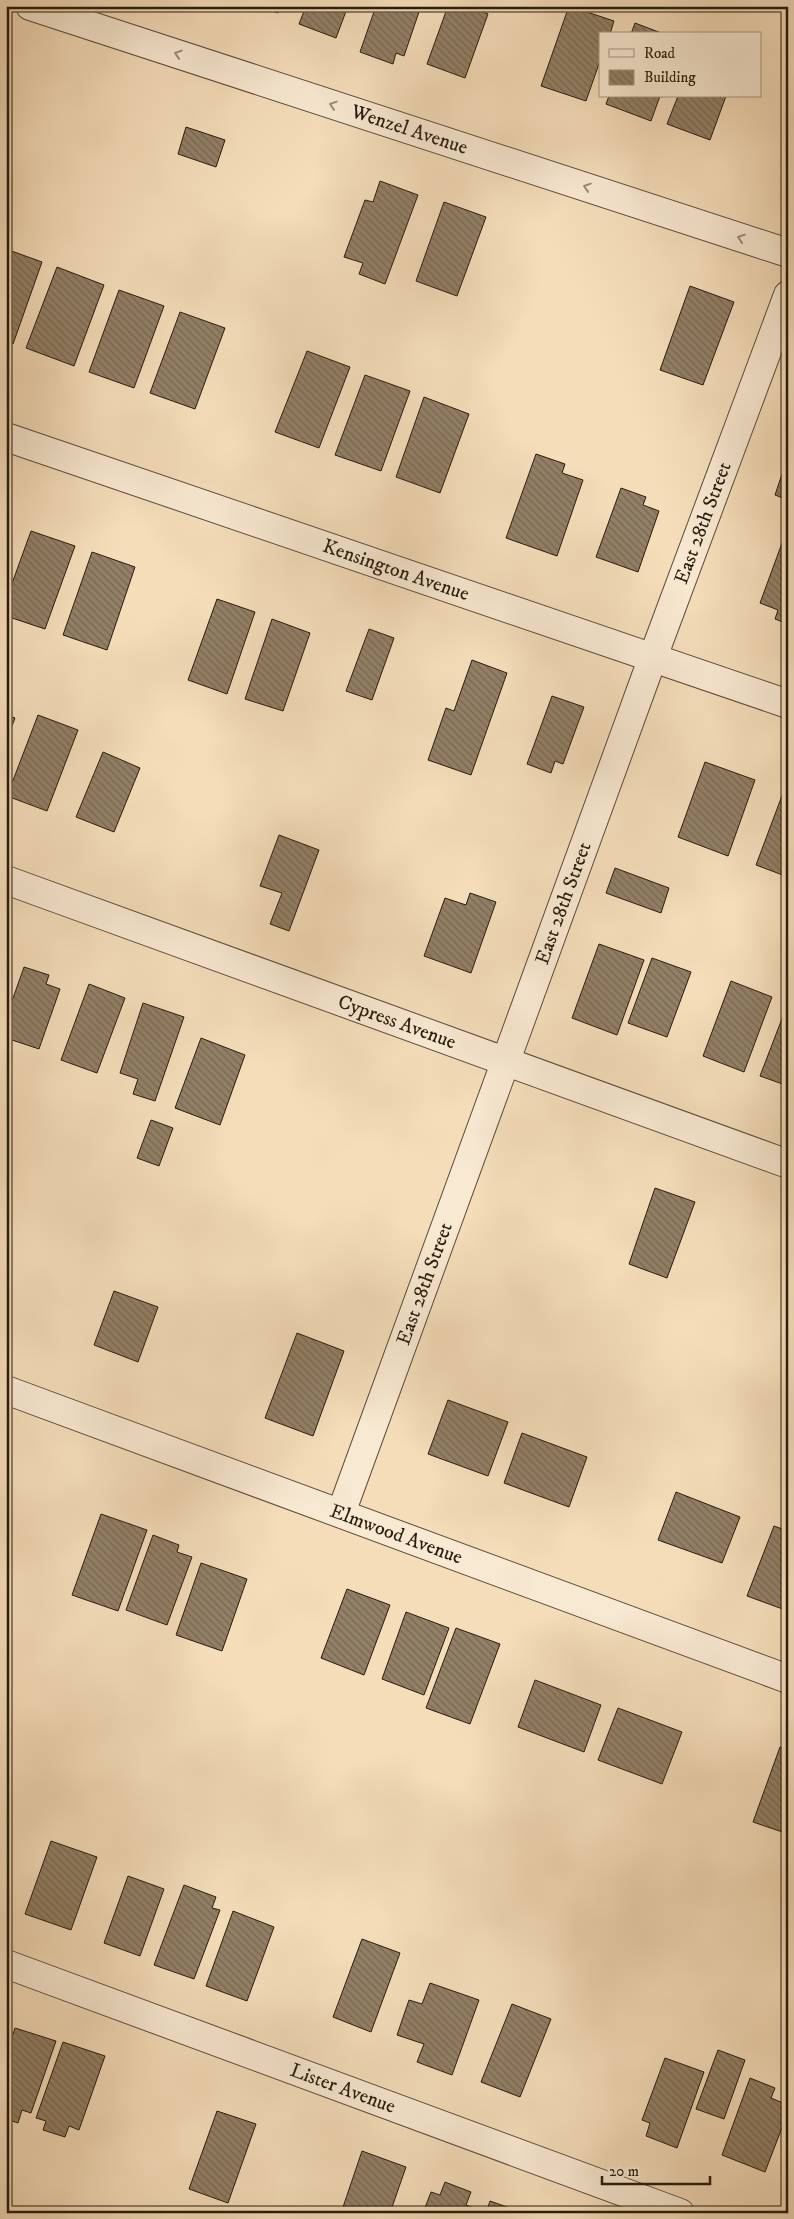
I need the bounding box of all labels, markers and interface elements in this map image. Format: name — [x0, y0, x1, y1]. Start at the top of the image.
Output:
legend — [599, 32, 762, 98]
text: Road — [644, 44, 676, 63]
one-way arrow — [174, 50, 183, 60]
text: Building — [644, 68, 696, 87]
street label: Wenzel Avenue — [347, 99, 471, 160]
one-way arrow — [329, 100, 337, 110]
one-way arrow — [583, 183, 592, 193]
one-way arrow — [738, 233, 746, 243]
street label: East 28th Street — [669, 459, 737, 588]
street label: Kensington Avenue — [319, 534, 472, 607]
street label: East 28th Street — [530, 839, 597, 968]
street label: Cypress Avenue — [335, 989, 459, 1055]
street label: East 28th Street — [391, 1219, 458, 1348]
street label: Elmwood Avenue — [327, 1498, 466, 1570]
street label: Lister Avenue — [287, 2058, 399, 2119]
scale bar — [602, 2154, 709, 2186]
text: 20 m — [609, 2162, 639, 2181]

